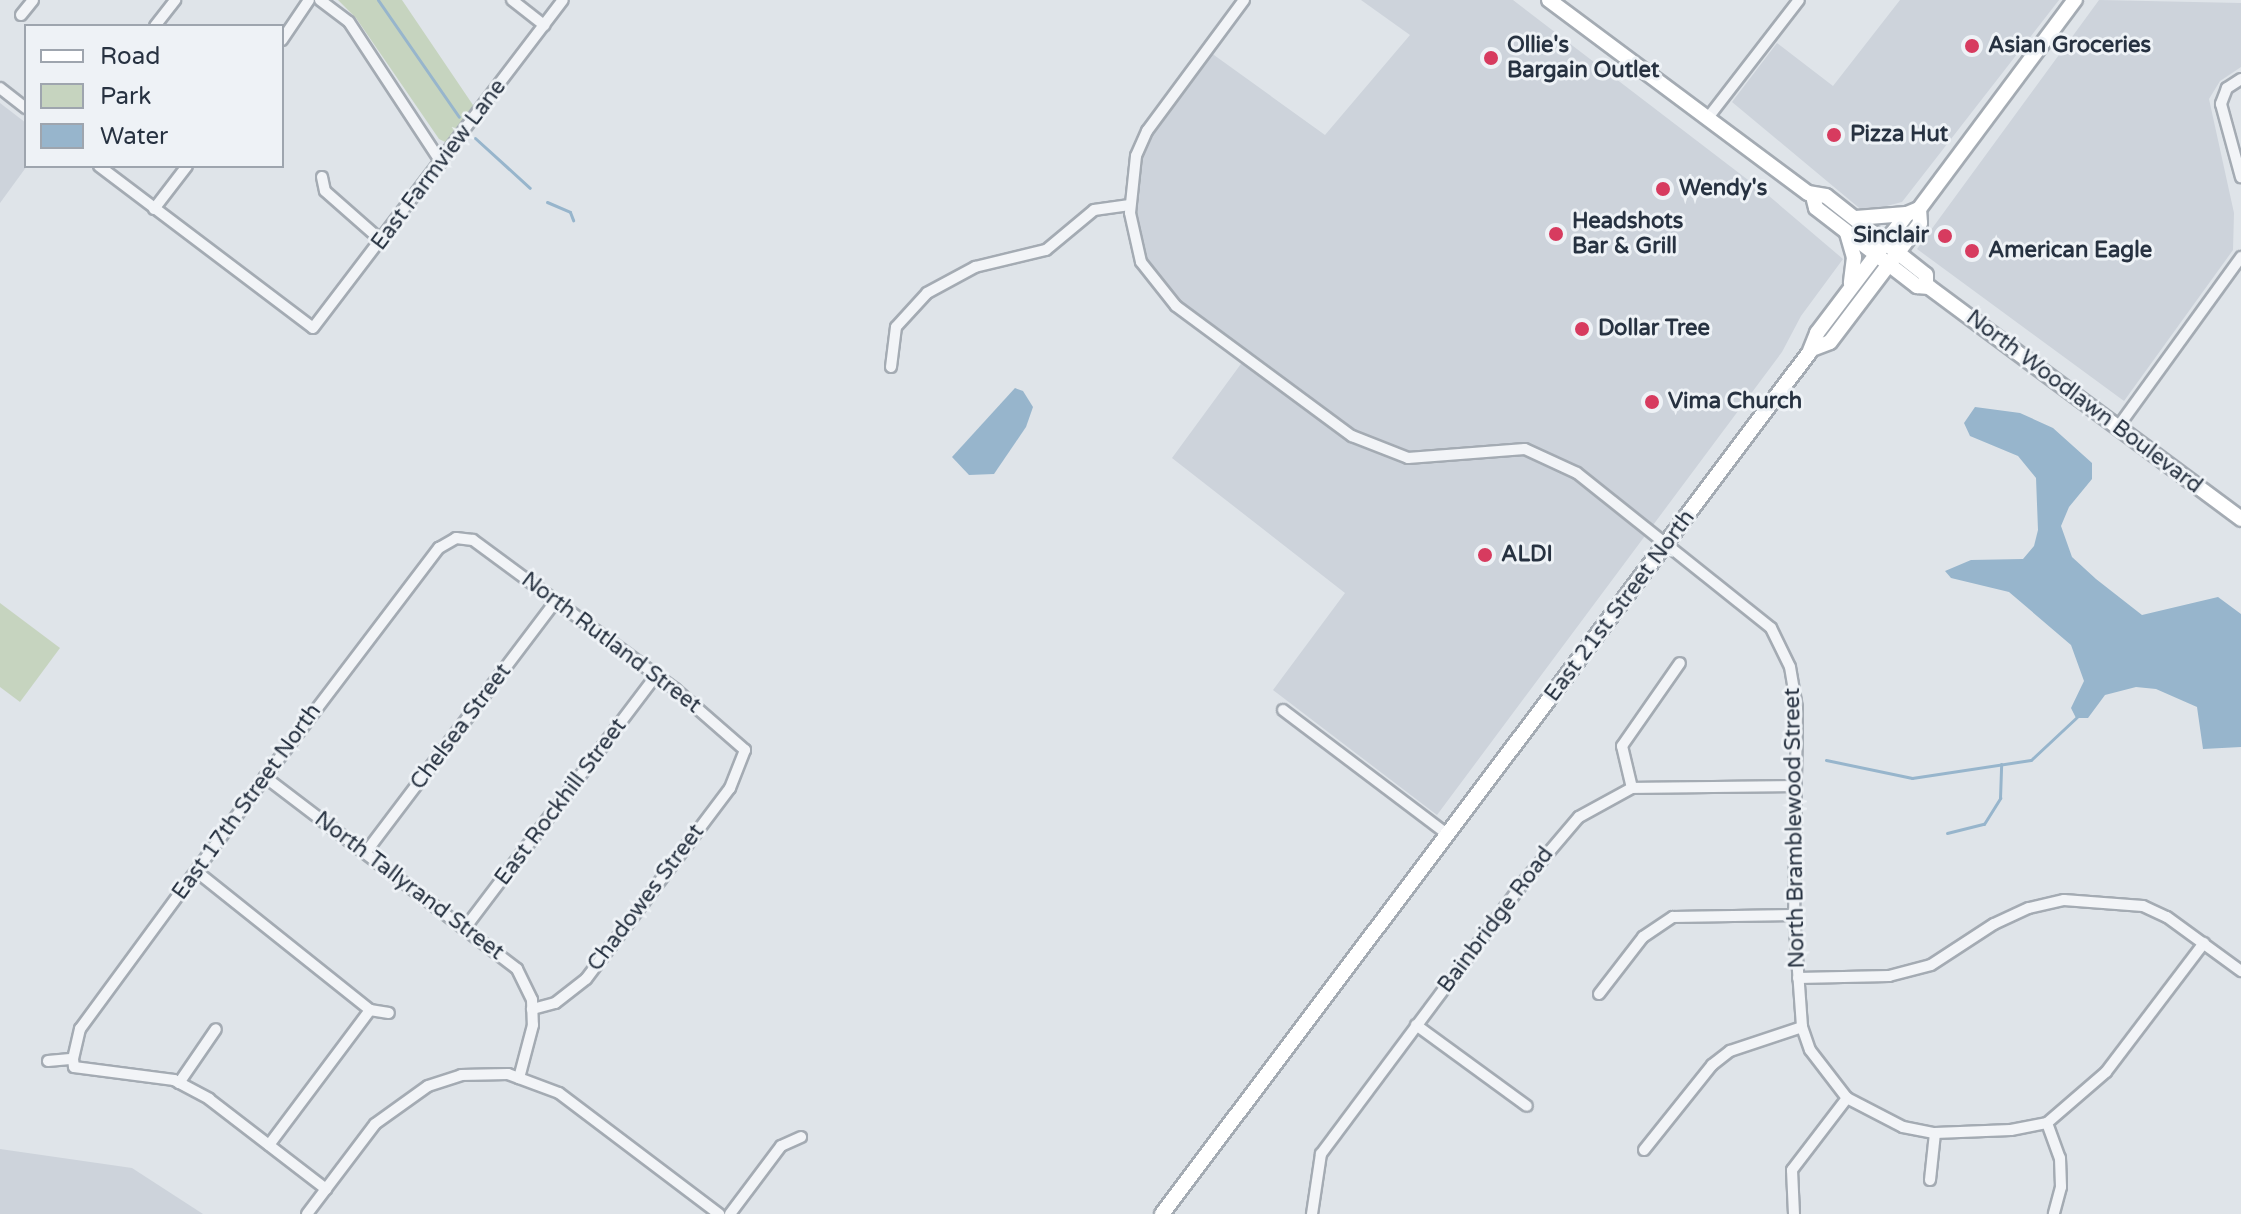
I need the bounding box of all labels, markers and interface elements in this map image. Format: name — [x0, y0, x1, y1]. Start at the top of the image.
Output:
legend — [24, 24, 284, 168]
place label: Ollie's Bargain Outlet — [1507, 32, 1659, 84]
place label: Asian Groceries — [1988, 33, 2151, 59]
marker: Asian Groceries — [1963, 37, 1981, 55]
text: Road — [100, 42, 160, 71]
marker: Ollie's Bargain Outlet — [1482, 49, 1500, 67]
street label: East Farmview Lane — [366, 74, 512, 256]
text: Park — [100, 82, 151, 111]
text: Water — [100, 122, 168, 151]
place label: Pizza Hut — [1850, 122, 1948, 148]
marker: Pizza Hut — [1825, 126, 1843, 144]
place label: Wendy's — [1679, 176, 1767, 202]
marker: Wendy's — [1654, 180, 1672, 198]
place label: Headshots Bar & Grill — [1572, 208, 1683, 260]
place label: Sinclair — [1853, 223, 1929, 249]
marker: Headshots Bar & Grill — [1547, 225, 1565, 243]
marker: Sinclair — [1936, 227, 1954, 245]
place label: American Eagle — [1988, 238, 2152, 264]
marker: American Eagle — [1963, 242, 1981, 260]
street label: North Woodlawn Boulevard — [1961, 305, 2207, 499]
place label: Dollar Tree — [1598, 316, 1710, 342]
marker: Dollar Tree — [1573, 320, 1591, 338]
place label: Vima Church — [1668, 389, 1802, 415]
marker: Vima Church — [1643, 393, 1661, 411]
street label: East 21st Street North — [1539, 505, 1701, 707]
place label: ALDI — [1501, 542, 1553, 568]
marker: ALDI — [1476, 546, 1494, 564]
street label: North Rutland Street — [516, 567, 706, 719]
street label: Chelsea Street — [405, 659, 517, 795]
street label: North Bramblewood Street — [1779, 687, 1811, 969]
street label: East 17th Street North — [167, 699, 327, 905]
street label: East Rockhill Street — [490, 713, 632, 891]
street label: North Tallyrand Street — [309, 806, 509, 966]
street label: Chadowes Street — [582, 819, 710, 977]
street label: Bainbridge Road — [1433, 842, 1559, 998]

